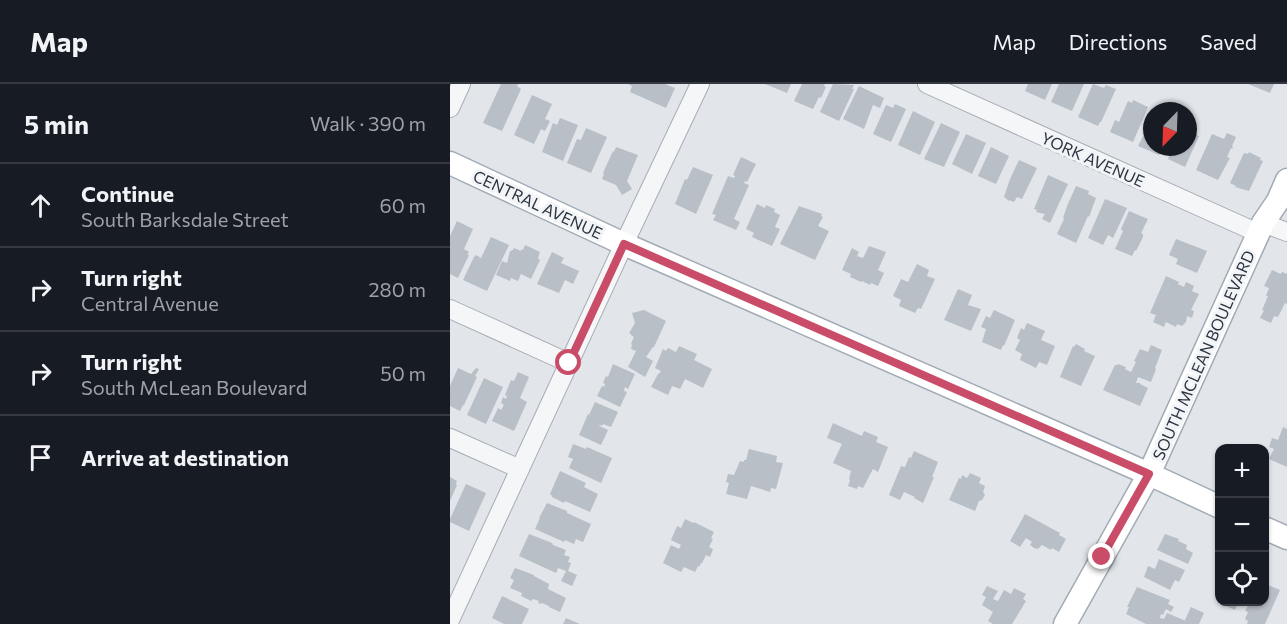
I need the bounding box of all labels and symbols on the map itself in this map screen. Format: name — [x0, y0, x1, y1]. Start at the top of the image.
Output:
north arrow — [1143, 102, 1197, 156]
street label: YORK AVENUE — [1038, 128, 1148, 190]
street label: CENTRAL AVENUE — [470, 166, 606, 242]
street label: SOUTH MCLEAN BOULEVARD — [1148, 247, 1258, 463]
route start — [555, 349, 581, 375]
route end — [1088, 543, 1114, 569]

